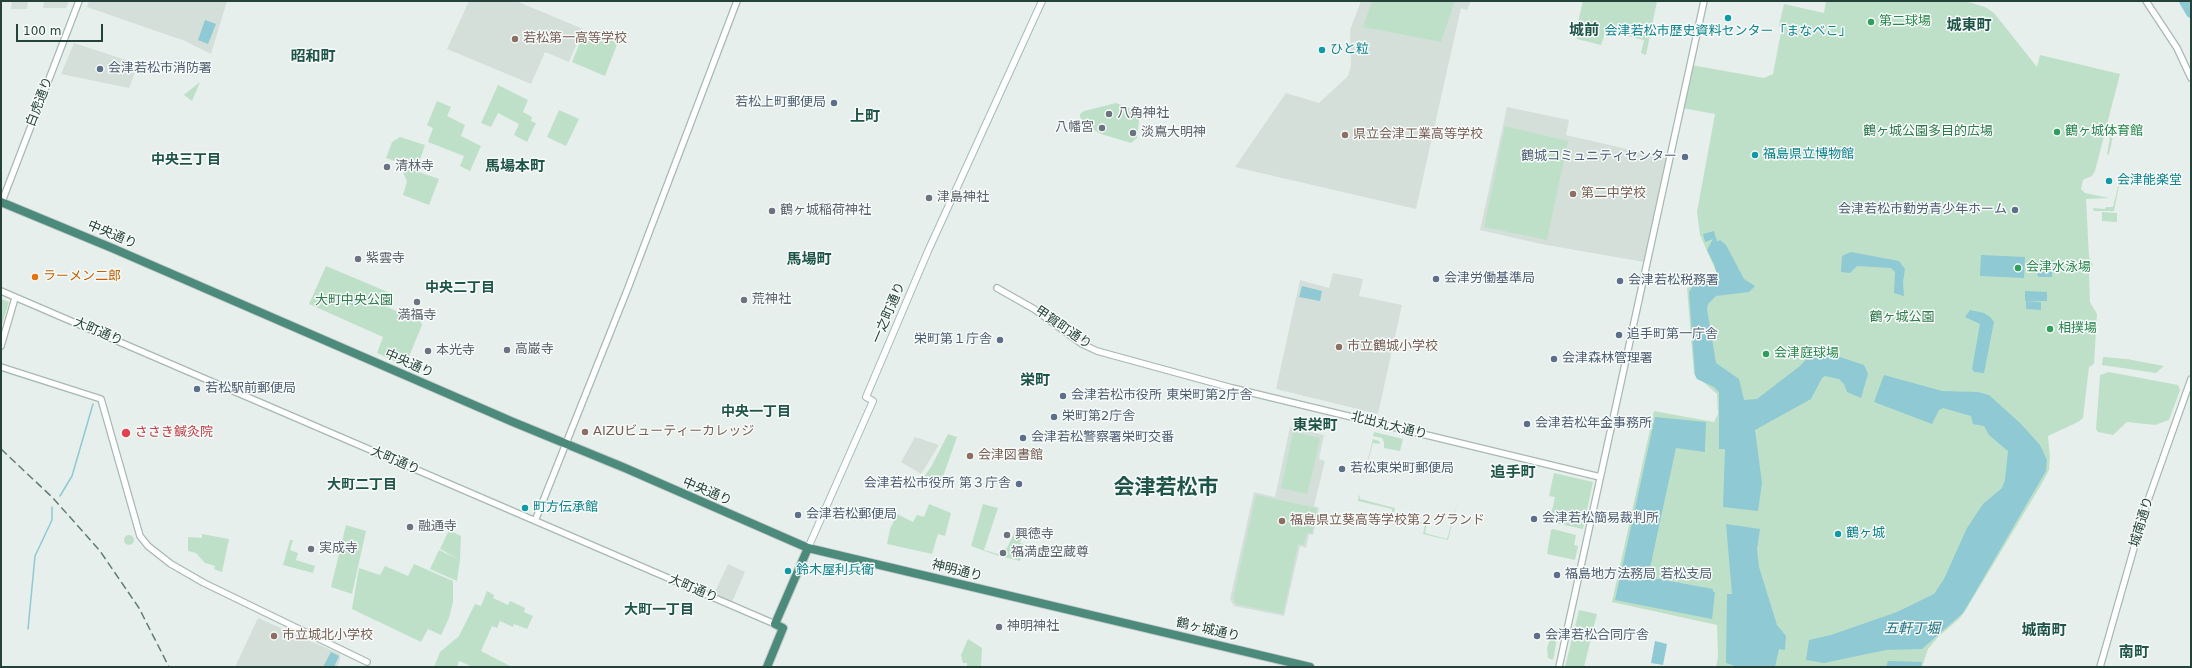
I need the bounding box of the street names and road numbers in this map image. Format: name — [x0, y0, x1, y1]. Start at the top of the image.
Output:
street label: 白虎通り — [23, 75, 57, 129]
street label: 中央通り — [85, 218, 139, 252]
street label: 一之町通り — [869, 280, 909, 346]
street label: 甲賀町通り — [1032, 303, 1094, 353]
street label: 大町通り — [71, 315, 125, 349]
street label: 中央通り — [382, 346, 436, 382]
street label: 北出丸大通り — [1349, 409, 1429, 443]
street label: 大町通り — [368, 444, 422, 478]
street label: 中央通り — [680, 475, 734, 509]
street label: 城南通り — [2127, 495, 2157, 549]
street label: 神明通り — [930, 557, 984, 585]
street label: 大町通り — [666, 572, 720, 606]
street label: 鶴ヶ城通り — [1175, 615, 1241, 645]

